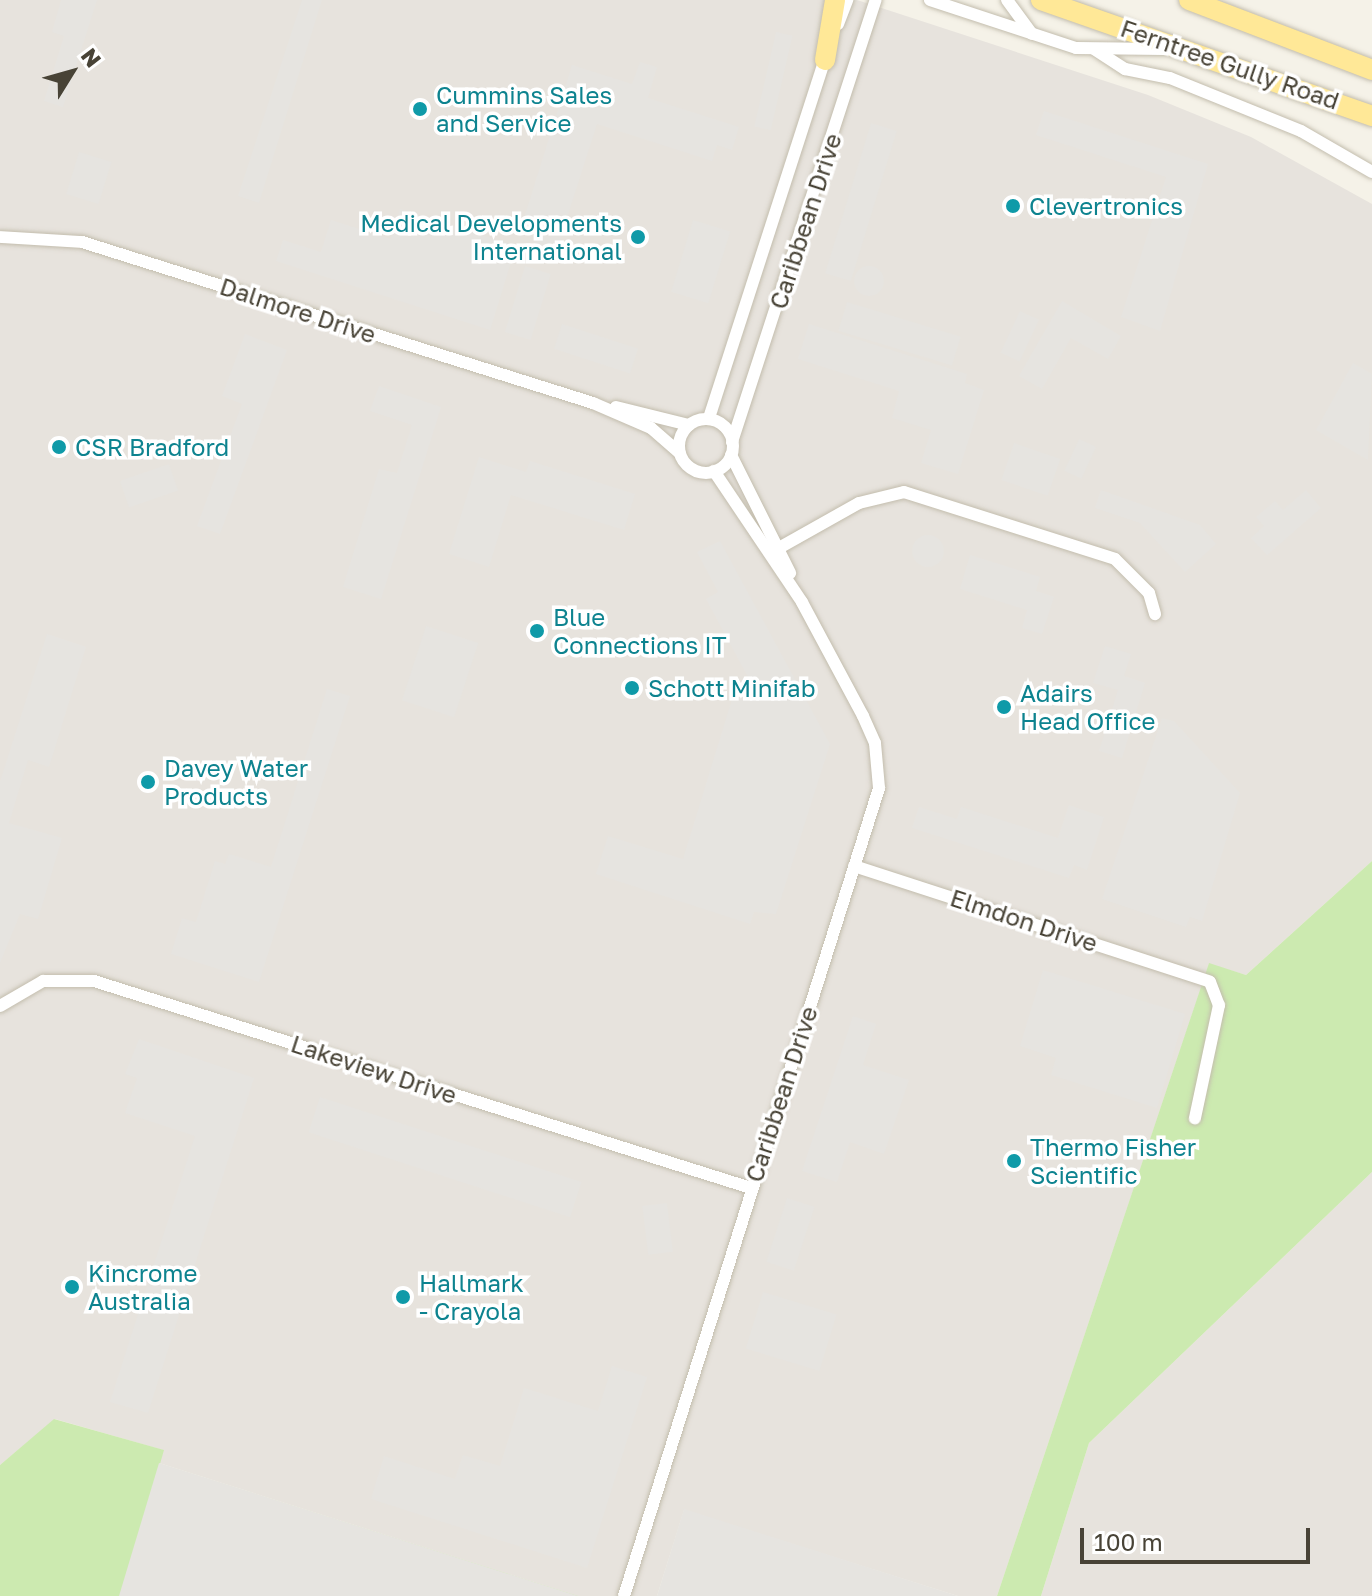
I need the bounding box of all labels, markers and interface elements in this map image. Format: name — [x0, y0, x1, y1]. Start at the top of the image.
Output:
street label: Ferntree Gully Road — [1117, 13, 1343, 115]
north arrow — [32, 32, 112, 112]
text: N — [76, 42, 107, 72]
place label: Cummins Sales and Service — [436, 81, 612, 137]
marker: Cummins Sales and Service — [411, 100, 429, 118]
street label: Caribbean Drive — [763, 130, 847, 312]
place label: Clevertronics — [1029, 192, 1183, 220]
marker: Clevertronics — [1004, 197, 1022, 215]
place label: Medical Developments International — [360, 209, 622, 265]
marker: Medical Developments International — [629, 228, 647, 246]
street label: Dalmore Drive — [216, 271, 380, 349]
place label: CSR Bradford — [75, 433, 229, 461]
marker: CSR Bradford — [50, 438, 68, 456]
place label: Blue Connections IT — [553, 603, 727, 659]
marker: Blue Connections IT — [528, 622, 546, 640]
place label: Schott Minifab — [648, 674, 815, 702]
marker: Schott Minifab — [623, 679, 641, 697]
place label: Adairs Head Office — [1020, 679, 1155, 735]
marker: Adairs Head Office — [995, 698, 1013, 716]
place label: Davey Water Products — [164, 754, 308, 810]
marker: Davey Water Products — [139, 773, 157, 791]
street label: Elmdon Drive — [947, 883, 1101, 957]
street label: Caribbean Drive — [739, 1003, 823, 1185]
street label: Lakeview Drive — [288, 1029, 460, 1109]
place label: Thermo Fisher Scientific — [1030, 1133, 1196, 1189]
marker: Thermo Fisher Scientific — [1005, 1152, 1023, 1170]
place label: Kincrome Australia — [88, 1259, 198, 1315]
place label: Hallmark - Crayola — [419, 1269, 524, 1325]
marker: Kincrome Australia — [63, 1278, 81, 1296]
marker: Hallmark - Crayola — [394, 1288, 412, 1306]
scale bar — [1084, 1512, 1314, 1562]
text: 100 m — [1094, 1527, 1163, 1556]

